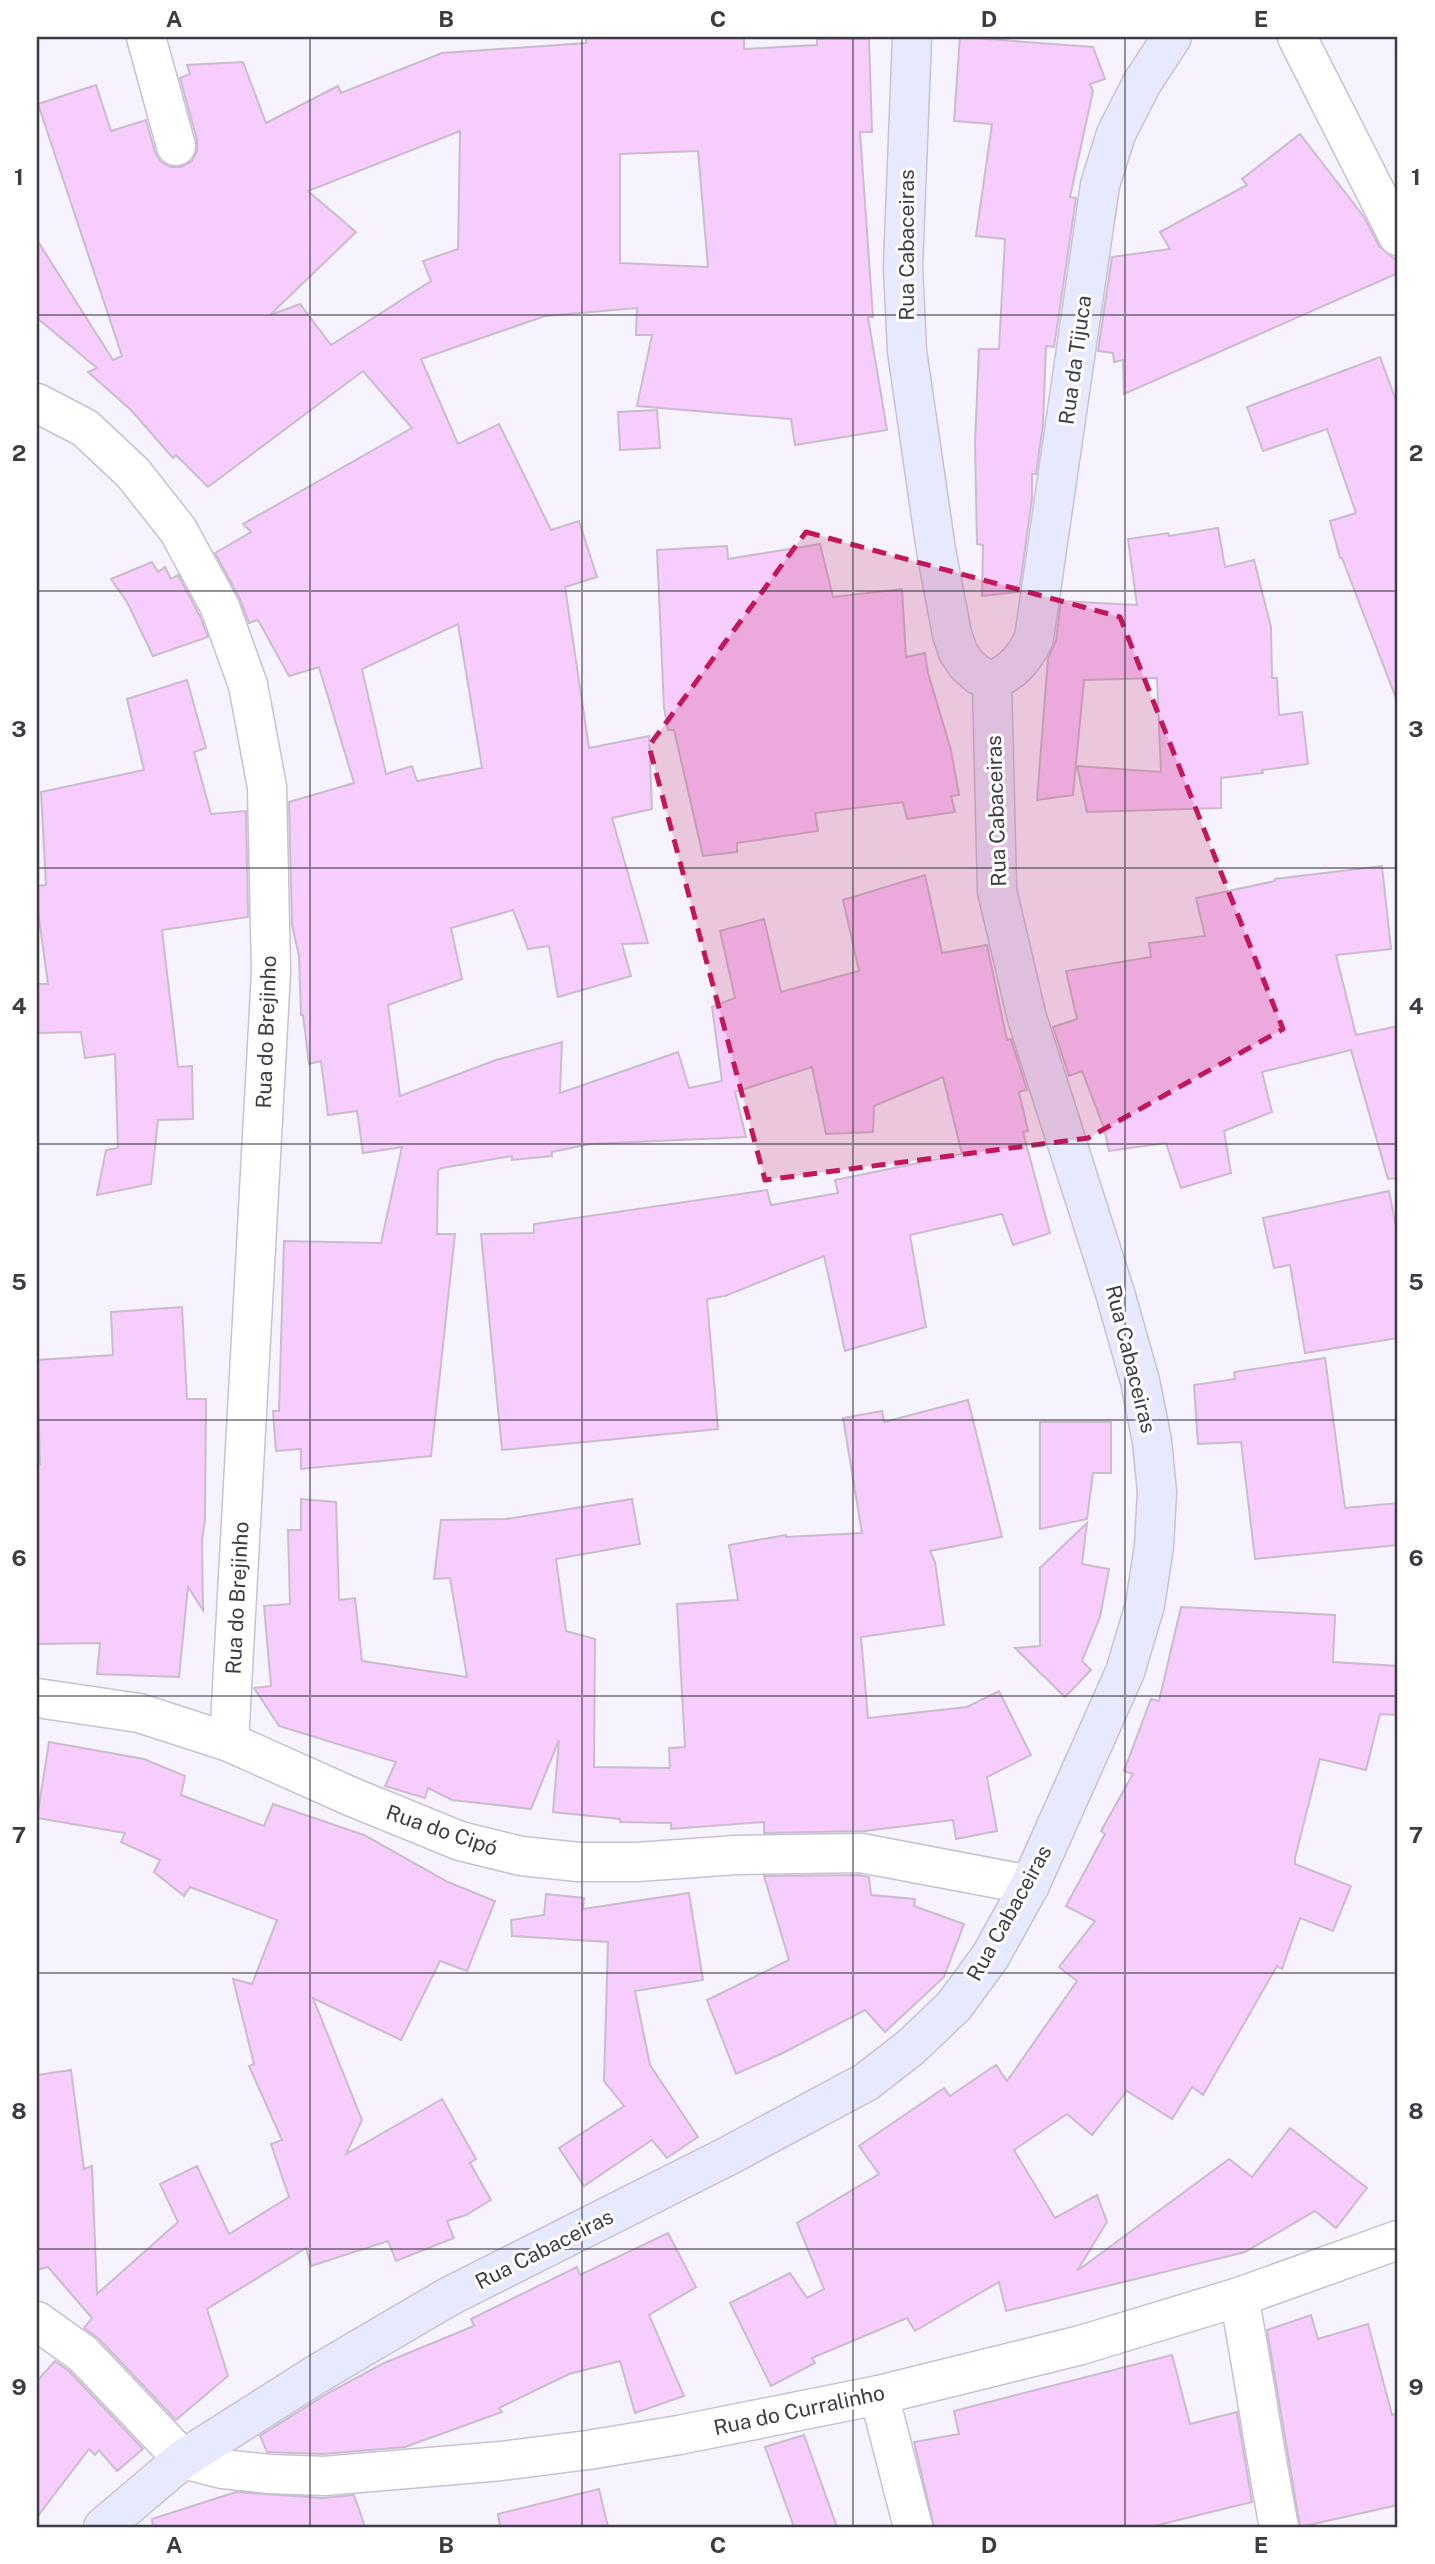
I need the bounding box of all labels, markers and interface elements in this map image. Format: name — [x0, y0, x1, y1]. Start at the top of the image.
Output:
text: A — [166, 5, 183, 32]
text: B — [438, 5, 454, 32]
text: C — [710, 5, 726, 32]
text: D — [981, 5, 997, 32]
text: E — [1254, 5, 1268, 32]
text: 1 — [14, 163, 24, 190]
text: 1 — [1411, 163, 1421, 190]
street label: Rua Cabaceiras — [894, 169, 919, 321]
street label: Rua da Tijuca — [1054, 294, 1096, 426]
text: 2 — [12, 439, 26, 466]
text: 2 — [1409, 439, 1423, 466]
text: 3 — [11, 715, 27, 742]
text: 3 — [1408, 715, 1424, 742]
street label: Rua Cabaceiras — [981, 735, 1011, 887]
street label: Rua do Brejinho — [251, 955, 281, 1109]
text: 4 — [11, 992, 27, 1019]
text: 4 — [1408, 992, 1424, 1019]
text: 5 — [11, 1268, 27, 1295]
text: 5 — [1408, 1268, 1424, 1295]
street label: Rua Cabaceiras — [1101, 1283, 1161, 1435]
street label: Rua do Brejinho — [221, 1521, 253, 1675]
text: 6 — [11, 1544, 27, 1571]
text: 6 — [1408, 1544, 1424, 1571]
street label: Rua do Cipó — [383, 1799, 501, 1861]
text: 7 — [12, 1821, 26, 1848]
text: 7 — [1409, 1821, 1423, 1848]
street label: Rua Cabaceiras — [961, 1841, 1057, 1985]
text: 8 — [11, 2097, 27, 2124]
text: 8 — [1408, 2097, 1424, 2124]
street label: Rua Cabaceiras — [471, 2203, 617, 2295]
text: 9 — [11, 2373, 27, 2400]
text: 9 — [1408, 2373, 1424, 2400]
street label: Rua do Curralinho — [711, 2380, 887, 2440]
text: A — [166, 2531, 183, 2558]
text: B — [438, 2531, 454, 2558]
text: C — [710, 2531, 726, 2558]
text: D — [981, 2531, 997, 2558]
text: E — [1254, 2531, 1268, 2558]

